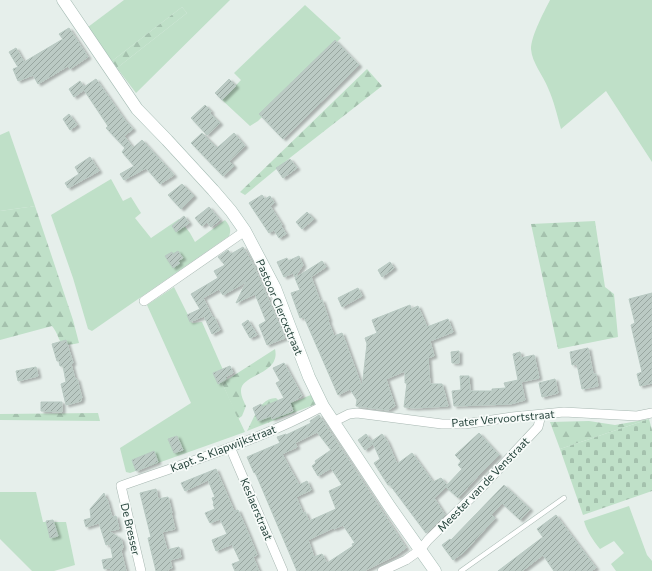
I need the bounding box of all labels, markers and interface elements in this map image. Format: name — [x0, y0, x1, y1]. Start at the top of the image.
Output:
street label: Pastoor Clercxstraat — [254, 257, 306, 357]
street label: Pater Vervoortstraat — [451, 407, 556, 429]
street label: Kapt. S. Klapwijkstraat — [168, 422, 278, 474]
street label: Meester van de Venstraat — [434, 434, 532, 534]
street label: Keslaerstraat — [238, 476, 276, 542]
street label: De Bresser — [119, 502, 143, 557]

